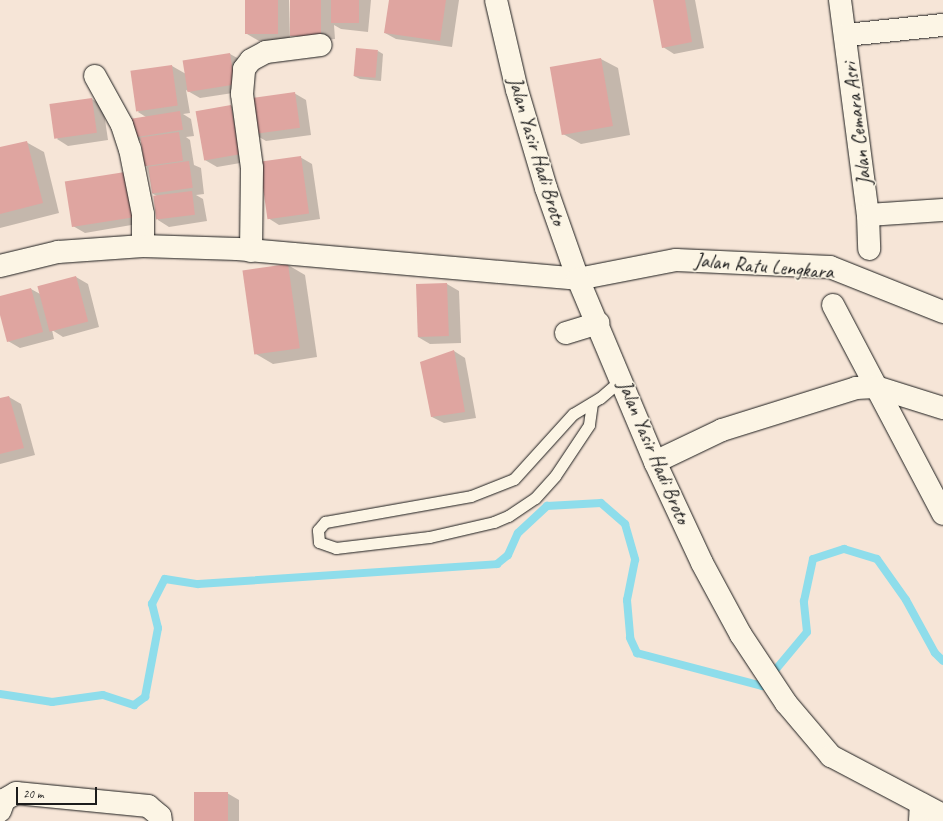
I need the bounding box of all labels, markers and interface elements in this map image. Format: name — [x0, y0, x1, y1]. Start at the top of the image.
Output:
street label: Jalan Cemara Asri — [838, 62, 876, 186]
street label: Jalan Yasir Hadi Broto — [503, 74, 571, 228]
street label: Jalan Ratu Lengkara — [693, 248, 835, 284]
street label: Jalan Yasir Hadi Broto — [613, 376, 695, 528]
scale bar — [18, 779, 99, 805]
text: 20 m — [23, 786, 43, 802]

